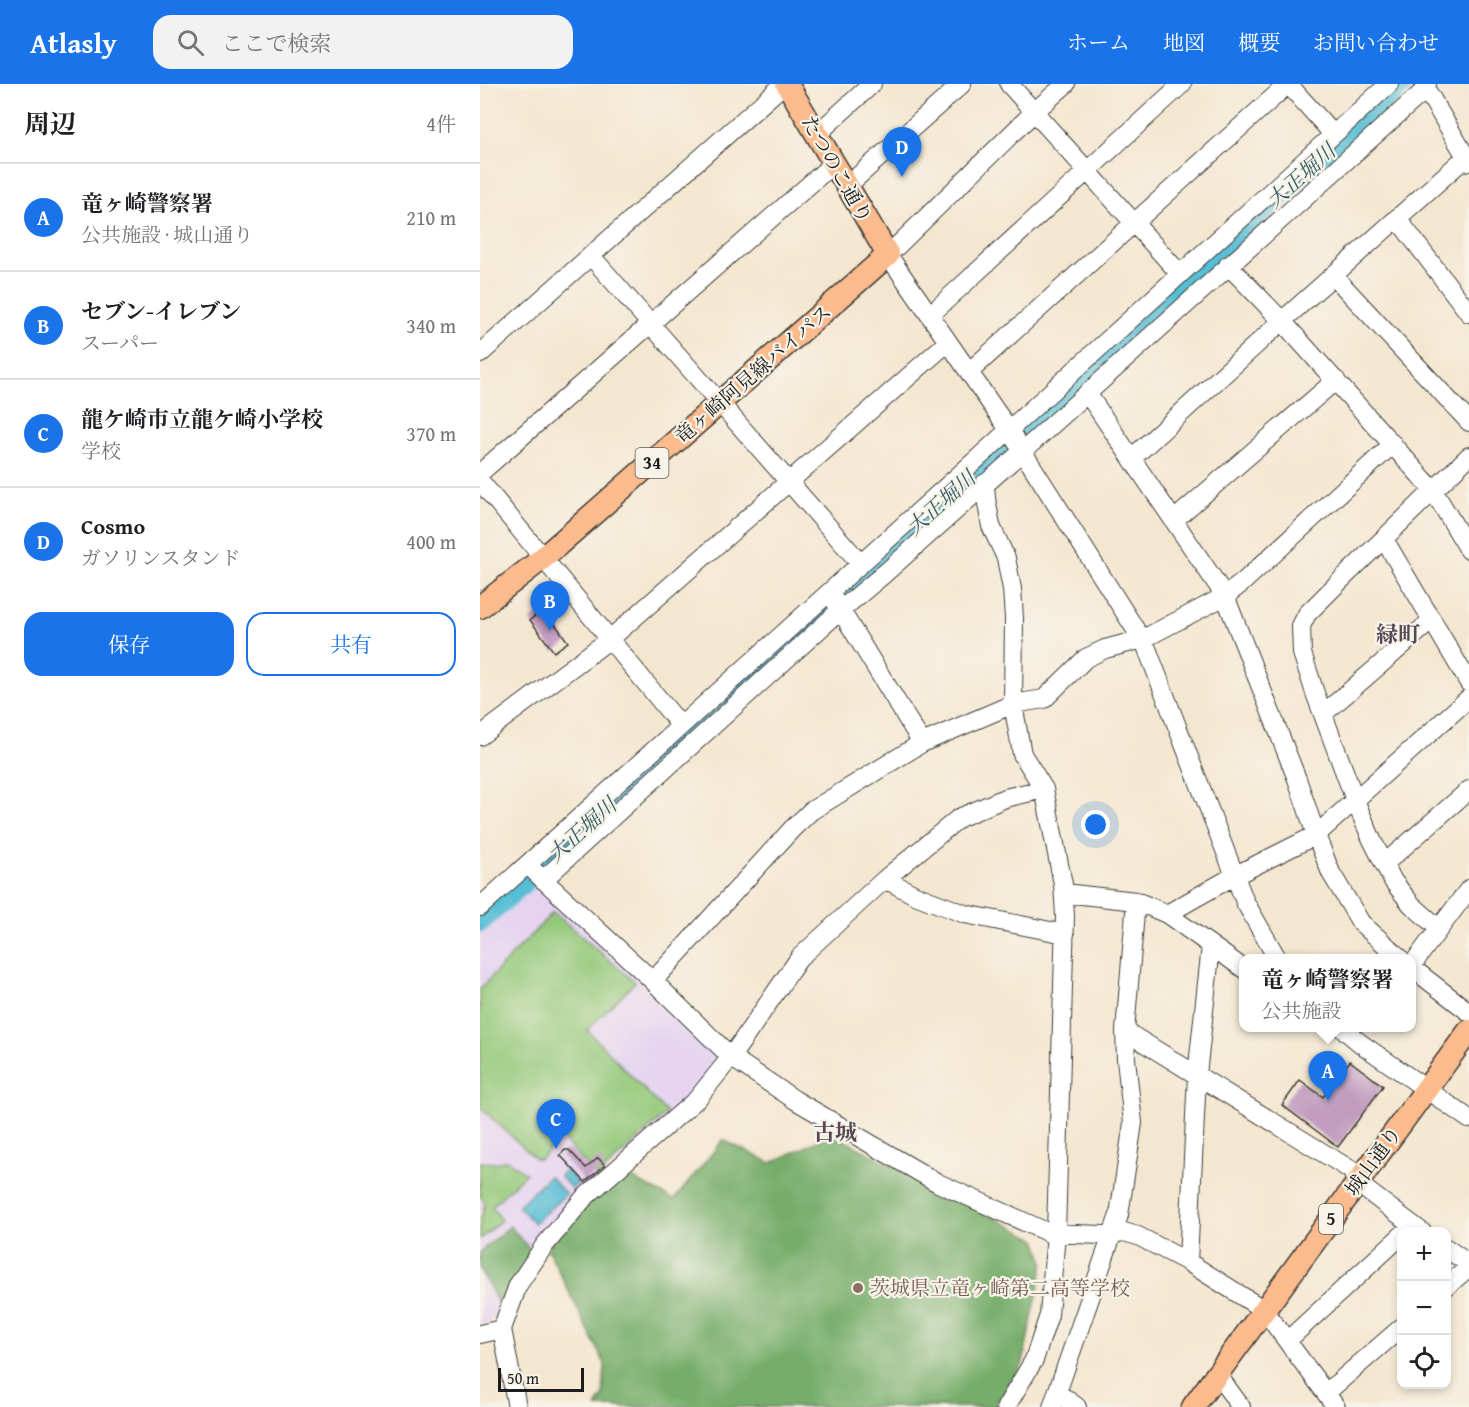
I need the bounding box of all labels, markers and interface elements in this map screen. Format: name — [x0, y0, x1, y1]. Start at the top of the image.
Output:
search box — [153, 15, 573, 69]
text: Atlasly — [30, 22, 117, 63]
icon: search — [174, 26, 207, 59]
text: ここで検索 — [222, 27, 332, 59]
text: ホーム — [1067, 27, 1130, 58]
text: 地図 — [1163, 27, 1205, 58]
text: 概要 — [1238, 27, 1280, 58]
text: お問い合わせ — [1313, 27, 1439, 58]
text: 周辺 — [24, 104, 76, 143]
text: 4件 — [426, 109, 456, 138]
street label: たつのこ通り — [795, 110, 880, 228]
pin: D — [882, 128, 922, 177]
water label: 大正堀川 — [1259, 135, 1344, 215]
text: 竜ヶ崎警察署 — [81, 187, 213, 219]
text: A — [37, 203, 50, 232]
text: 210 m — [406, 203, 456, 232]
text: 公共施設 · 城山通り — [81, 220, 253, 249]
text: セブン-イレブン — [81, 295, 241, 327]
street label: 竜ヶ崎阿見線バイパス — [668, 297, 838, 450]
text: B — [37, 311, 50, 340]
text: 340 m — [406, 311, 456, 340]
text: スーパー — [81, 328, 159, 357]
text: 龍ケ崎市立龍ケ崎小学校 — [81, 403, 323, 435]
text: C — [38, 419, 49, 448]
text: 370 m — [406, 419, 456, 448]
text: 学校 — [81, 436, 121, 465]
road number: 34 — [636, 448, 668, 478]
water label: 大正堀川 — [899, 462, 984, 542]
text: Cosmo — [81, 510, 145, 542]
text: D — [37, 527, 50, 556]
text: 400 m — [406, 527, 456, 556]
text: ガソリンスタンド — [81, 543, 240, 572]
pin: B — [530, 582, 570, 631]
button: 保存 — [24, 612, 234, 676]
button: 共有 — [246, 612, 456, 676]
district label: 緑町 — [1376, 618, 1420, 650]
water label: 大正堀川 — [540, 789, 625, 869]
your location — [1081, 810, 1110, 839]
popup — [1239, 954, 1416, 1032]
text: 竜ヶ崎警察署 — [1261, 963, 1394, 995]
text: 公共施設 — [1261, 996, 1341, 1025]
pin: A — [1308, 1052, 1348, 1101]
pin: C — [536, 1100, 576, 1149]
district label: 古城 — [813, 1116, 857, 1148]
street label: 城山通り — [1337, 1120, 1408, 1202]
road number: 5 — [1319, 1204, 1343, 1234]
map controls — [1397, 1227, 1451, 1389]
button: + — [1397, 1227, 1451, 1281]
place label: 茨城県立竜ヶ崎第二高等学校 — [870, 1273, 1130, 1302]
marker: 茨城県立竜ヶ崎第二高等学校 — [851, 1281, 865, 1295]
button: − — [1397, 1281, 1451, 1335]
button: locate — [1397, 1335, 1451, 1389]
scale bar — [498, 1365, 584, 1392]
text: 50 m — [507, 1366, 539, 1390]

